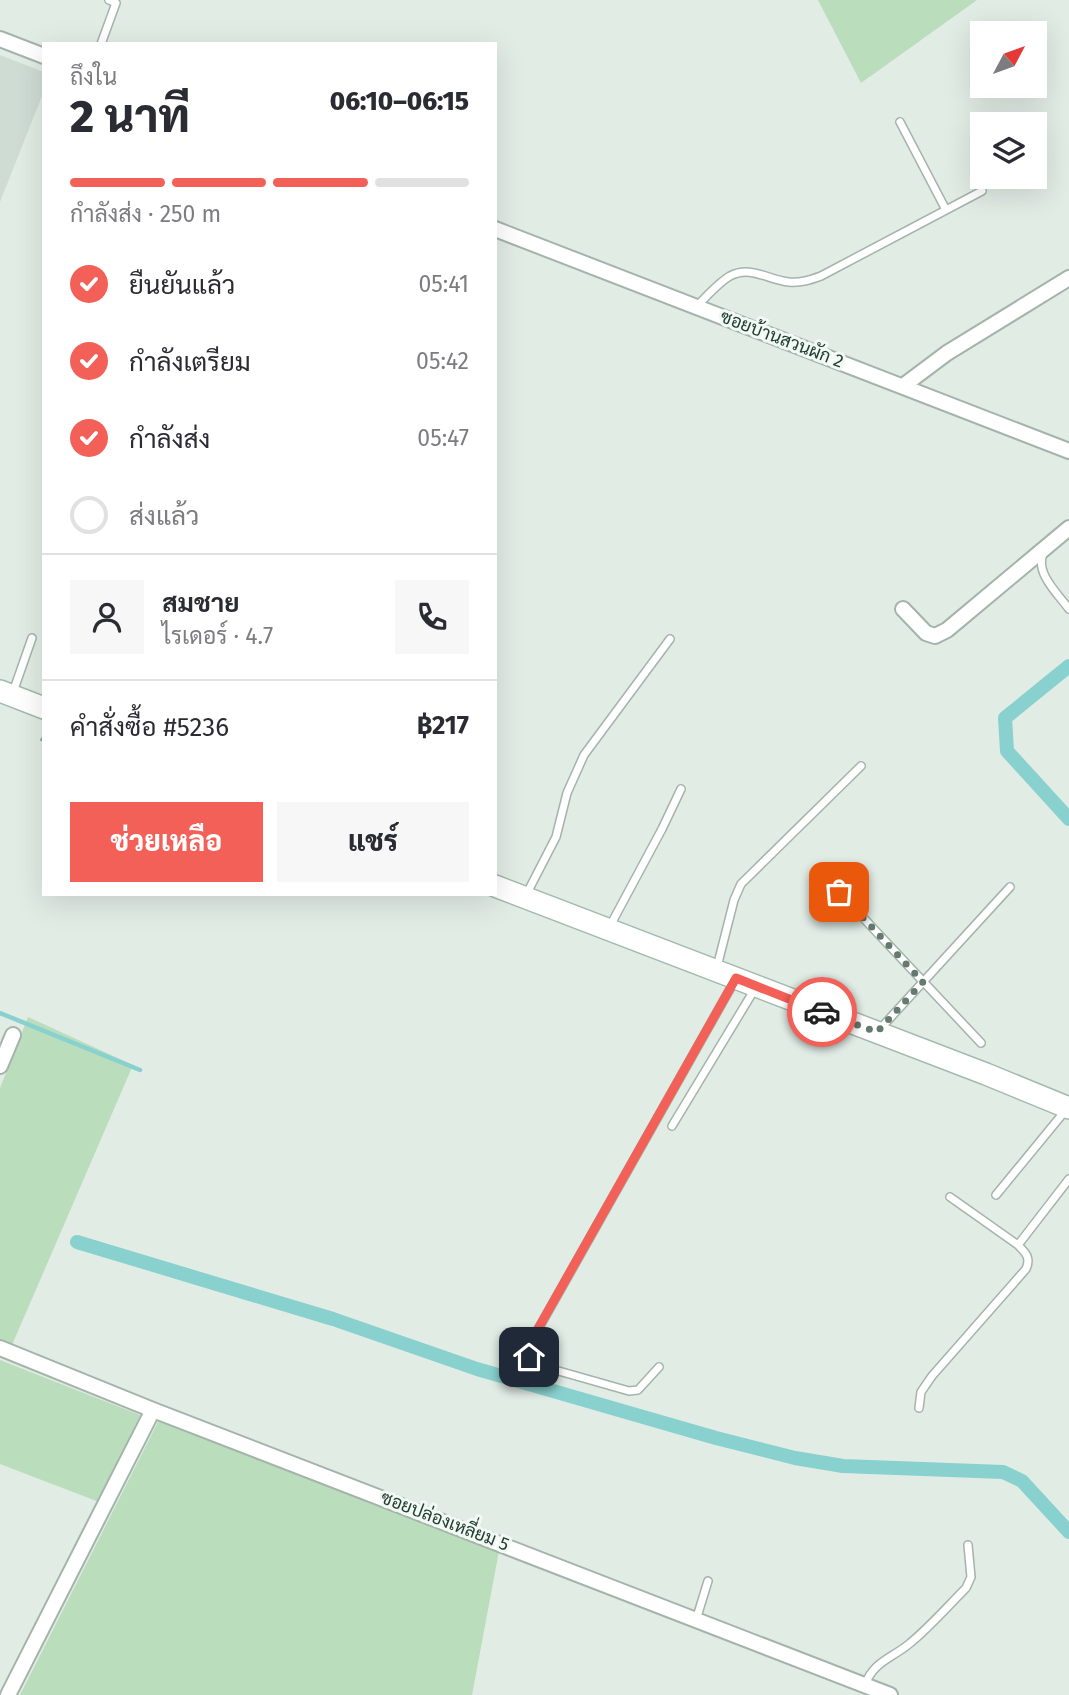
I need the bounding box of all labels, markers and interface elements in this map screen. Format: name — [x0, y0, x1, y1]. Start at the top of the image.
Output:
north arrow — [970, 21, 1046, 98]
map controls — [970, 21, 1047, 189]
text: ถึงใน — [70, 63, 117, 91]
text: 06:10–06:15 — [330, 86, 469, 117]
text: 2 นาที — [70, 89, 190, 144]
button: layers — [970, 112, 1047, 189]
text: กำลังส่ง · 250 m — [70, 200, 221, 228]
icon: check — [70, 265, 108, 303]
text: ยืนยันแล้ว — [129, 270, 235, 301]
text: 05:41 — [418, 270, 469, 298]
street label: ซอยบ้านสวนผัก 2 — [717, 304, 847, 373]
icon: check — [70, 342, 108, 380]
text: กำลังเตรียม — [129, 347, 251, 378]
text: 05:42 — [416, 347, 469, 375]
icon: check — [70, 419, 108, 457]
text: กำลังส่ง — [129, 424, 210, 455]
text: 05:47 — [417, 424, 469, 452]
text: ส่งแล้ว — [129, 501, 199, 532]
button: person — [70, 580, 144, 654]
button: phone — [395, 580, 469, 654]
text: สมชาย — [162, 588, 239, 619]
text: ไรเดอร์ · 4.7 — [162, 622, 273, 650]
text: ฿217 — [417, 710, 469, 741]
text: คำสั่งซื้อ #5236 — [70, 712, 229, 743]
button: ช่วยเหลือ — [70, 802, 263, 882]
button: แชร์ — [277, 802, 469, 882]
pin — [809, 862, 869, 922]
icon: bag — [820, 873, 858, 911]
courier — [787, 977, 857, 1047]
icon: car — [803, 993, 841, 1031]
pin — [499, 1327, 559, 1387]
icon: home — [510, 1338, 548, 1376]
street label: ซอยปล่องเหลี่ยม 5 — [378, 1482, 514, 1556]

